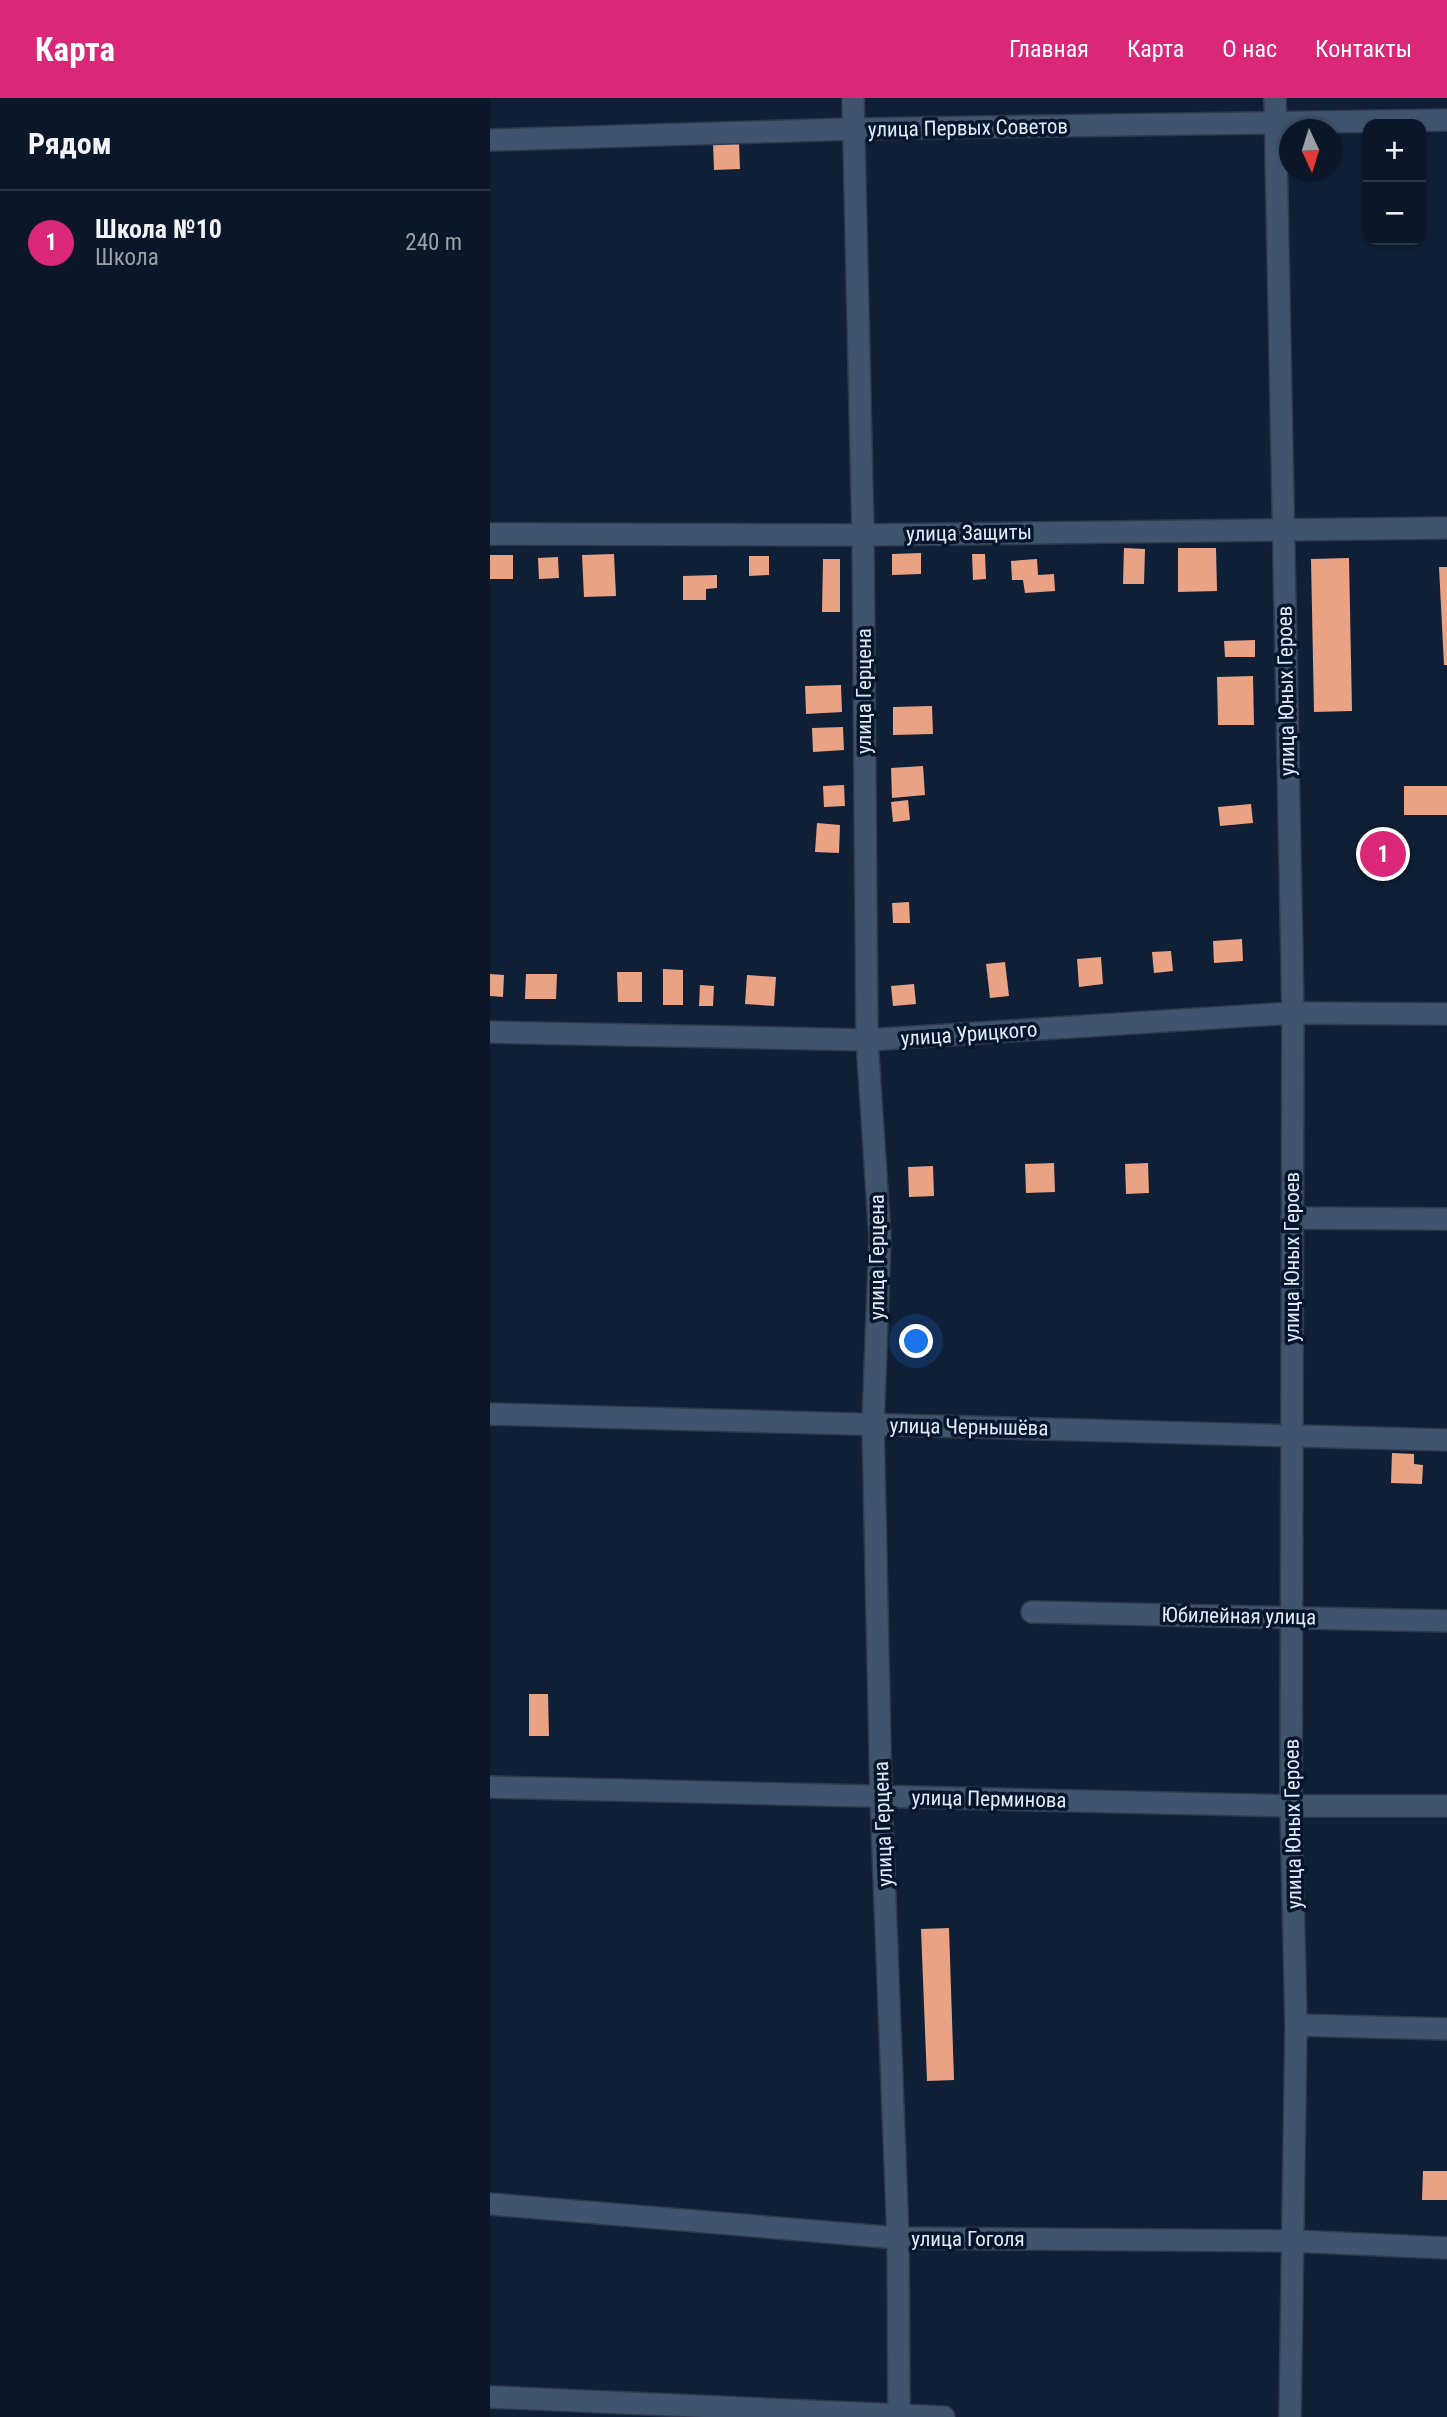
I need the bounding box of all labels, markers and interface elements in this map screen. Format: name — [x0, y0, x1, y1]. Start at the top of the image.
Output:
text: Карта — [35, 30, 115, 69]
text: Главная — [1009, 35, 1089, 63]
text: Карта — [1127, 35, 1184, 63]
text: О нас — [1222, 35, 1277, 63]
text: Контакты — [1315, 35, 1412, 63]
street label: улица Первых Советов — [868, 114, 1068, 142]
north arrow — [1279, 119, 1342, 182]
map controls — [1363, 119, 1426, 245]
button: + — [1363, 119, 1426, 182]
text: Рядом — [28, 126, 112, 161]
button: − — [1363, 182, 1426, 245]
text: Школа №10 — [95, 214, 222, 244]
text: 1 — [45, 229, 57, 256]
text: 240 m — [405, 229, 462, 256]
text: Школа — [95, 244, 159, 271]
street label: улица Защиты — [906, 520, 1032, 546]
street label: улица Юных Героев — [1273, 606, 1299, 776]
street label: улица Герцена — [852, 628, 876, 754]
pin: 1 — [1360, 828, 1406, 880]
street label: улица Урицкого — [900, 1017, 1038, 1051]
street label: улица Юных Героев — [1280, 1172, 1304, 1342]
street label: улица Герцена — [865, 1194, 889, 1320]
your location — [899, 1324, 933, 1358]
street label: улица Чернышёва — [889, 1414, 1049, 1440]
street label: Юбилейная улица — [1162, 1603, 1316, 1629]
street label: улица Юных Героев — [1280, 1739, 1306, 1909]
street label: улица Герцена — [869, 1761, 897, 1887]
street label: улица Перминова — [911, 1786, 1067, 1812]
street label: улица Гоголя — [911, 2227, 1025, 2251]

